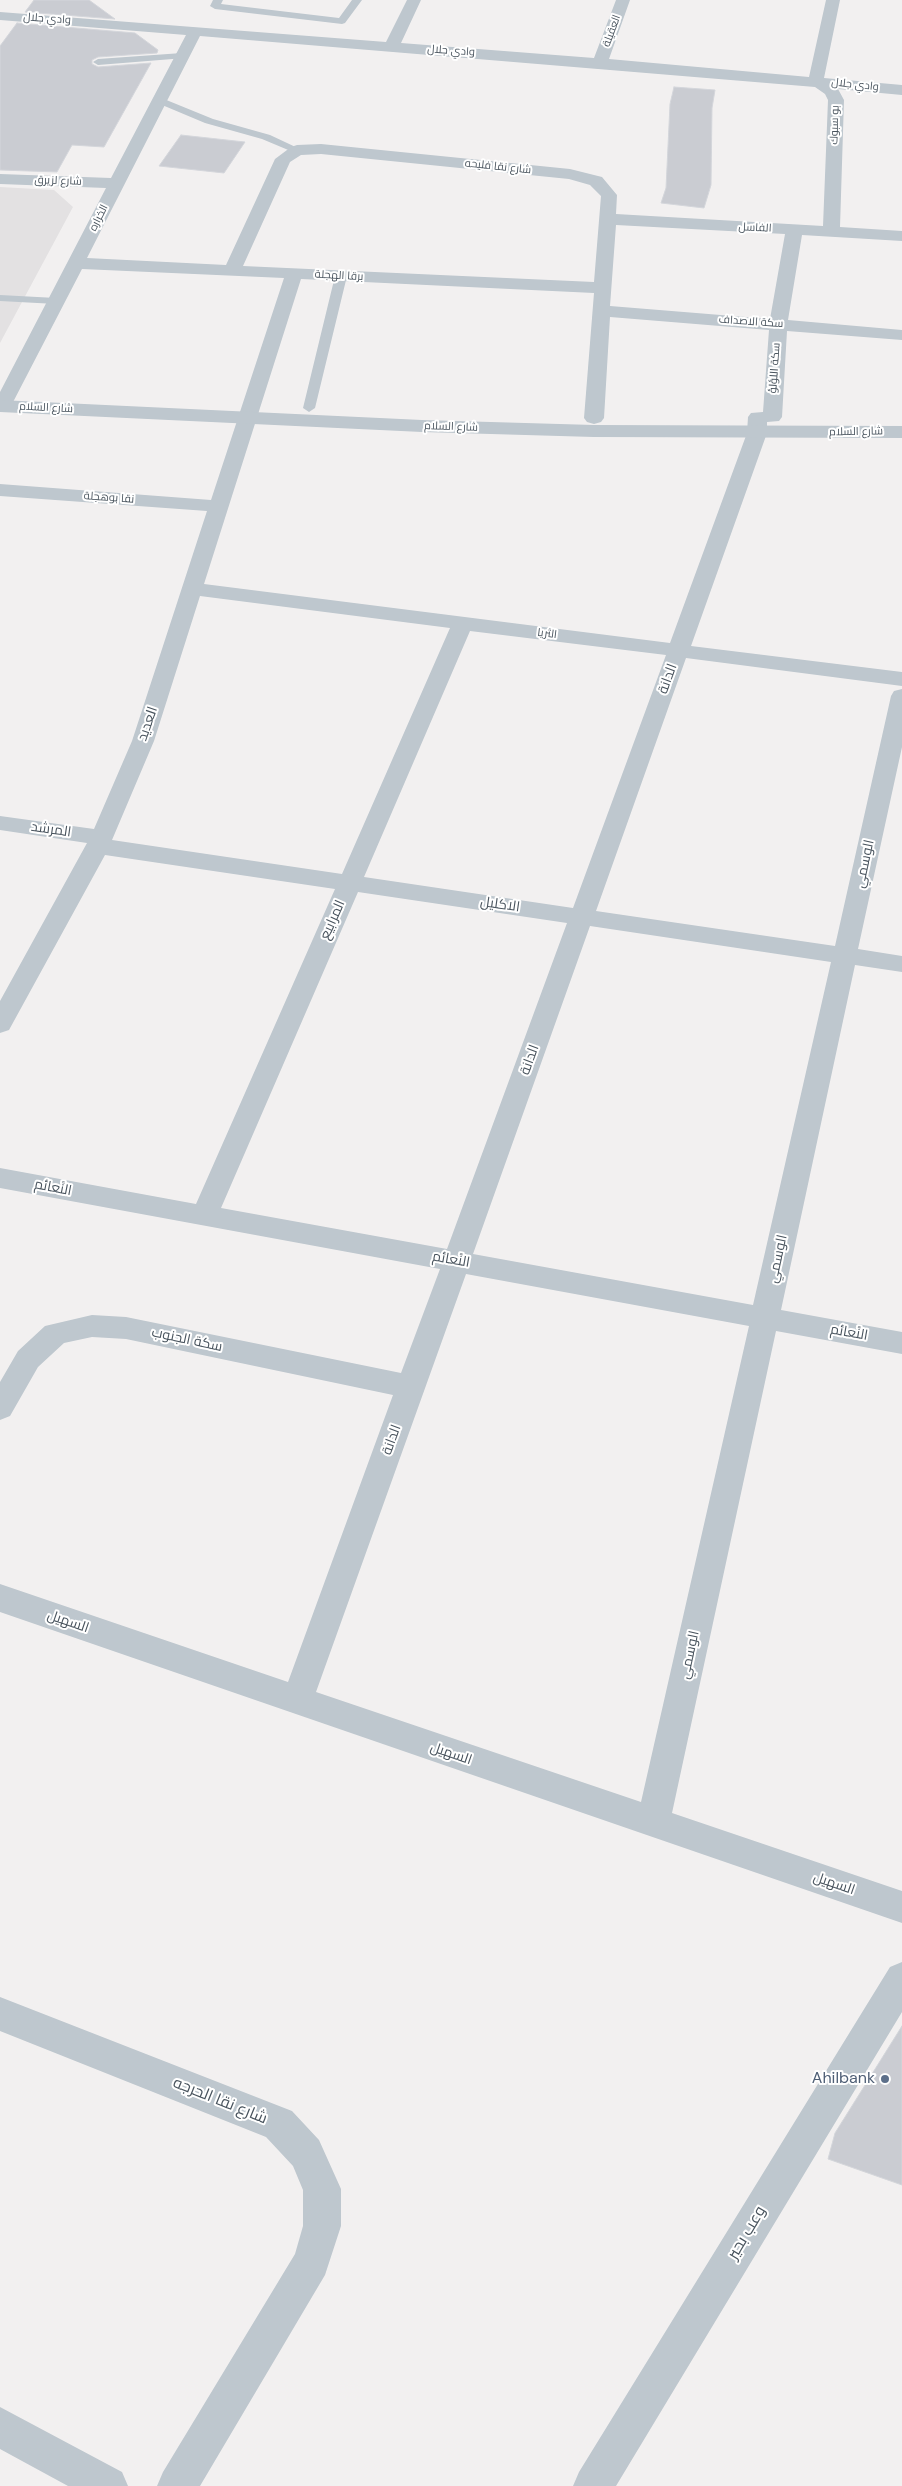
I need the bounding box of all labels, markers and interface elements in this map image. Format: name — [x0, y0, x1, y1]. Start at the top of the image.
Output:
street label: وادي جلال — [23, 11, 71, 27]
street label: العقيلة — [600, 13, 624, 49]
street label: وادي جلال — [427, 43, 475, 59]
street label: وادي جلال — [831, 76, 879, 94]
street label: بو سبوك — [828, 105, 842, 145]
street label: شارع نقا فليحه — [464, 157, 532, 177]
street label: شارع لزيرق — [34, 174, 82, 188]
street label: الخراره — [87, 202, 111, 234]
street label: الفاسل — [738, 221, 772, 235]
street label: برقا الهجلة — [314, 268, 364, 284]
street label: سكة الاصداف — [718, 313, 784, 331]
street label: سكة اللؤلؤ — [767, 342, 783, 394]
street label: شارع السلام — [19, 400, 73, 416]
street label: شارع السلام — [424, 419, 478, 435]
street label: شارع السلام — [829, 425, 883, 439]
street label: نقا بوهجلة — [83, 490, 135, 506]
street label: الثريا — [536, 626, 558, 642]
street label: الدانة — [655, 662, 681, 696]
street label: العديد — [134, 705, 162, 743]
street label: المرشد — [30, 819, 72, 841]
street label: الوسمي — [852, 838, 878, 890]
street label: الاكليل — [479, 894, 521, 916]
street label: المرابيع — [317, 898, 349, 942]
street label: الدانة — [517, 1043, 543, 1077]
street label: النًعائم — [33, 1176, 73, 1200]
street label: الوسمي — [765, 1233, 791, 1285]
street label: النًعائم — [431, 1248, 471, 1272]
street label: النًعائم — [829, 1321, 869, 1345]
street label: سكة الجنوب — [150, 1324, 224, 1356]
street label: الدانة — [379, 1423, 405, 1457]
street label: السهيل — [45, 1607, 91, 1637]
street label: الوسمي — [677, 1629, 703, 1681]
street label: السهيل — [428, 1739, 474, 1769]
street label: السهيل — [811, 1869, 857, 1899]
place label: Ahilbank — [812, 2069, 875, 2089]
street label: شارع نقا الحرجه — [170, 2073, 270, 2129]
marker: Ahilbank — [879, 2073, 891, 2085]
street label: وعب بحير — [724, 2203, 770, 2263]

